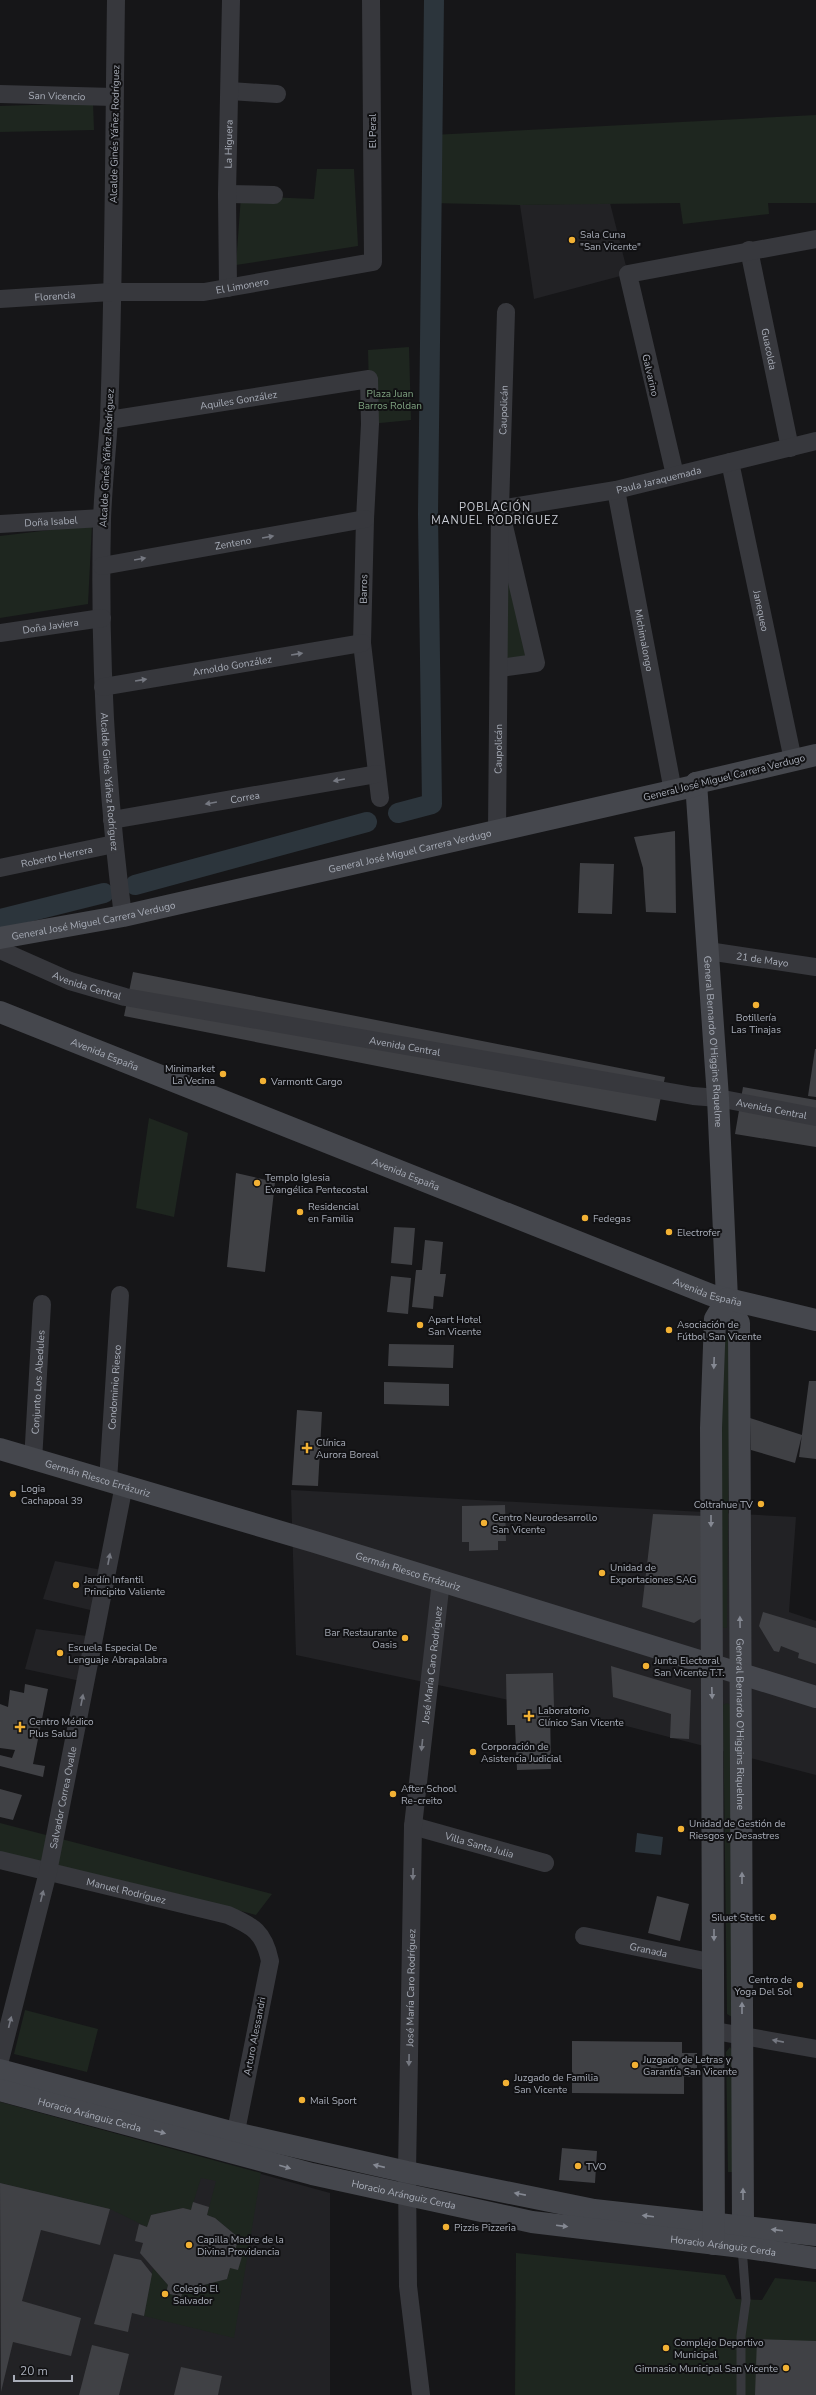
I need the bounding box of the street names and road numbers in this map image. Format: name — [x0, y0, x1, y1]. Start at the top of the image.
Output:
street label: Alcalde Ginés Yáñez Rodríguez — [107, 64, 123, 203]
street label: San Vicencio — [28, 89, 86, 104]
street label: El Peral — [366, 114, 380, 148]
street label: La Higuera — [222, 119, 237, 169]
street label: El Limonero — [215, 275, 270, 298]
street label: Florencia — [34, 288, 76, 305]
street label: Guacolda — [757, 327, 780, 371]
street label: Galvarino — [638, 353, 662, 398]
street label: Caupolicán — [496, 385, 512, 435]
street label: Alcalde Ginés Yáñez Rodríguez — [96, 388, 118, 528]
street label: Aquiles González — [199, 388, 279, 414]
street label: Paula Jaraquemada — [615, 463, 703, 498]
street label: Doña Isabel — [24, 513, 78, 531]
street label: Zenteno — [214, 533, 253, 554]
street label: Barros — [357, 574, 371, 604]
street label: Janequeo — [749, 588, 772, 633]
street label: Michimalongo — [631, 608, 656, 673]
street label: Doña Javiera — [22, 616, 80, 638]
street label: Arnoldo González — [192, 652, 273, 680]
street label: Alcalde Ginés Yáñez Rodríguez — [97, 712, 121, 852]
street label: Caupolicán — [492, 724, 506, 774]
street label: General José Miguel Carrera Verdugo — [642, 751, 807, 805]
street label: Correa — [229, 788, 261, 807]
street label: General José Miguel Carrera Verdugo — [327, 826, 493, 877]
street label: Roberto Herrera — [20, 843, 94, 871]
street label: General José Miguel Carrera Verdugo — [10, 898, 177, 944]
street label: 21 de Mayo — [735, 949, 790, 971]
street label: General Bernardo O'Higgins Riquelme — [700, 955, 725, 1128]
street label: Avenida Central — [50, 968, 123, 1004]
street label: Avenida Central — [368, 1034, 441, 1060]
street label: Avenida España — [69, 1035, 141, 1075]
street label: Avenida Central — [735, 1096, 808, 1123]
street label: Avenida España — [370, 1155, 442, 1194]
street label: Avenida España — [671, 1275, 743, 1310]
street label: Conjunto Los Abedules — [29, 1330, 49, 1435]
street label: Condominio Riesco — [105, 1344, 125, 1430]
street label: Germán Riesco Errázuriz — [43, 1457, 152, 1501]
street label: Germán Riesco Errázuriz — [354, 1549, 463, 1595]
street label: José María Caro Rodríguez — [419, 1605, 446, 1725]
street label: General Bernardo O'Higgins Riquelme — [732, 1638, 747, 1810]
street label: Salvador Correa Ovalle — [47, 1745, 80, 1850]
street label: Villa Santa Julia — [442, 1829, 515, 1862]
street label: Manuel Rodríguez — [85, 1875, 168, 1908]
street label: José María Caro Rodríguez — [403, 1928, 419, 2048]
street label: Granada — [628, 1940, 669, 1961]
street label: Arturo Alessandri — [241, 1996, 269, 2077]
street label: Horacio Aránguiz Cerda — [36, 2095, 143, 2136]
street label: Horacio Aránguiz Cerda — [350, 2177, 457, 2213]
street label: Horacio Aránguiz Cerda — [670, 2233, 777, 2260]

